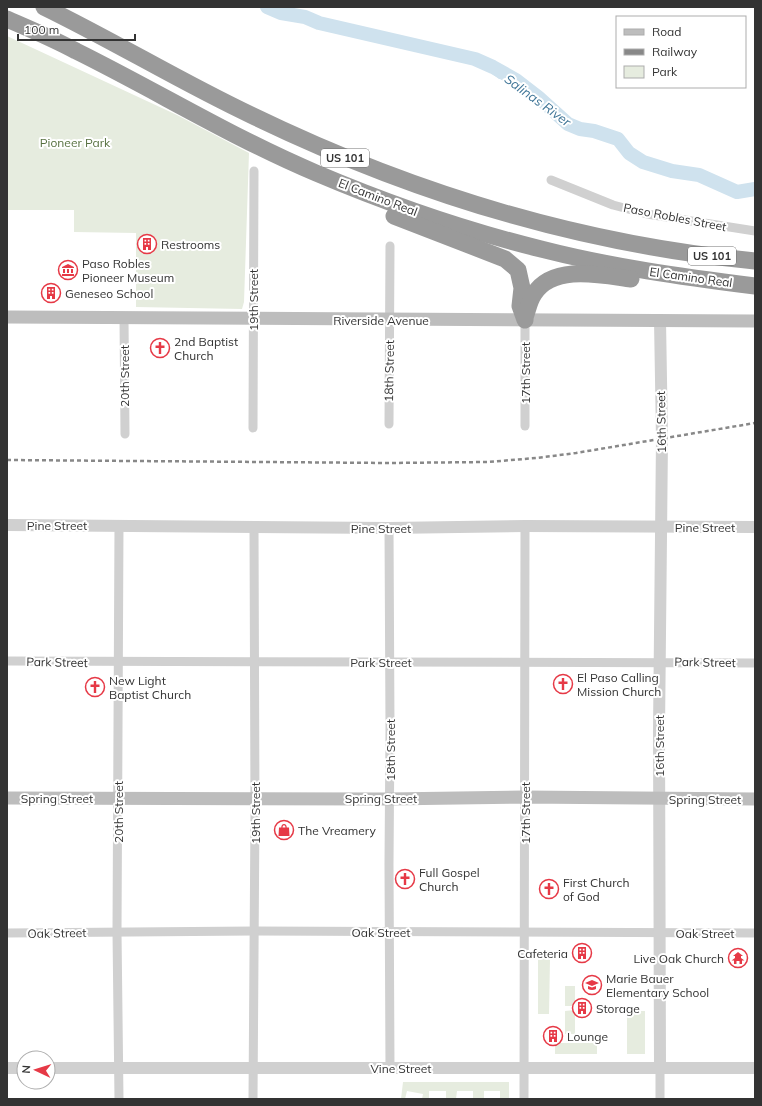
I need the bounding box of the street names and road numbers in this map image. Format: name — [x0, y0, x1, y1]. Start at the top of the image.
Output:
road number: US 101 — [321, 149, 369, 167]
street label: El Camino Real — [336, 175, 420, 219]
street label: Paso Robles Street — [622, 200, 728, 234]
road number: US 101 — [688, 247, 736, 265]
street label: El Camino Real — [649, 264, 733, 290]
street label: 19th Street — [246, 269, 261, 331]
street label: Riverside Avenue — [333, 313, 429, 328]
street label: 18th Street — [381, 340, 397, 402]
street label: 17th Street — [518, 342, 533, 404]
street label: 20th Street — [117, 345, 132, 407]
street label: 16th Street — [653, 391, 669, 453]
street label: Pine Street — [27, 518, 87, 533]
street label: Pine Street — [675, 520, 735, 535]
street label: Pine Street — [351, 521, 411, 536]
street label: Park Street — [26, 654, 88, 670]
street label: Park Street — [674, 654, 736, 670]
street label: Park Street — [350, 655, 412, 670]
street label: 16th Street — [652, 715, 667, 777]
street label: 18th Street — [383, 719, 398, 781]
street label: 20th Street — [111, 781, 126, 843]
street label: 19th Street — [248, 782, 263, 844]
street label: 17th Street — [518, 782, 533, 844]
street label: Spring Street — [21, 791, 93, 806]
street label: Spring Street — [345, 791, 417, 806]
street label: Spring Street — [669, 792, 741, 807]
street label: Oak Street — [27, 925, 87, 941]
street label: Oak Street — [352, 925, 410, 940]
street label: Oak Street — [676, 926, 734, 941]
street label: Vine Street — [370, 1061, 432, 1076]

